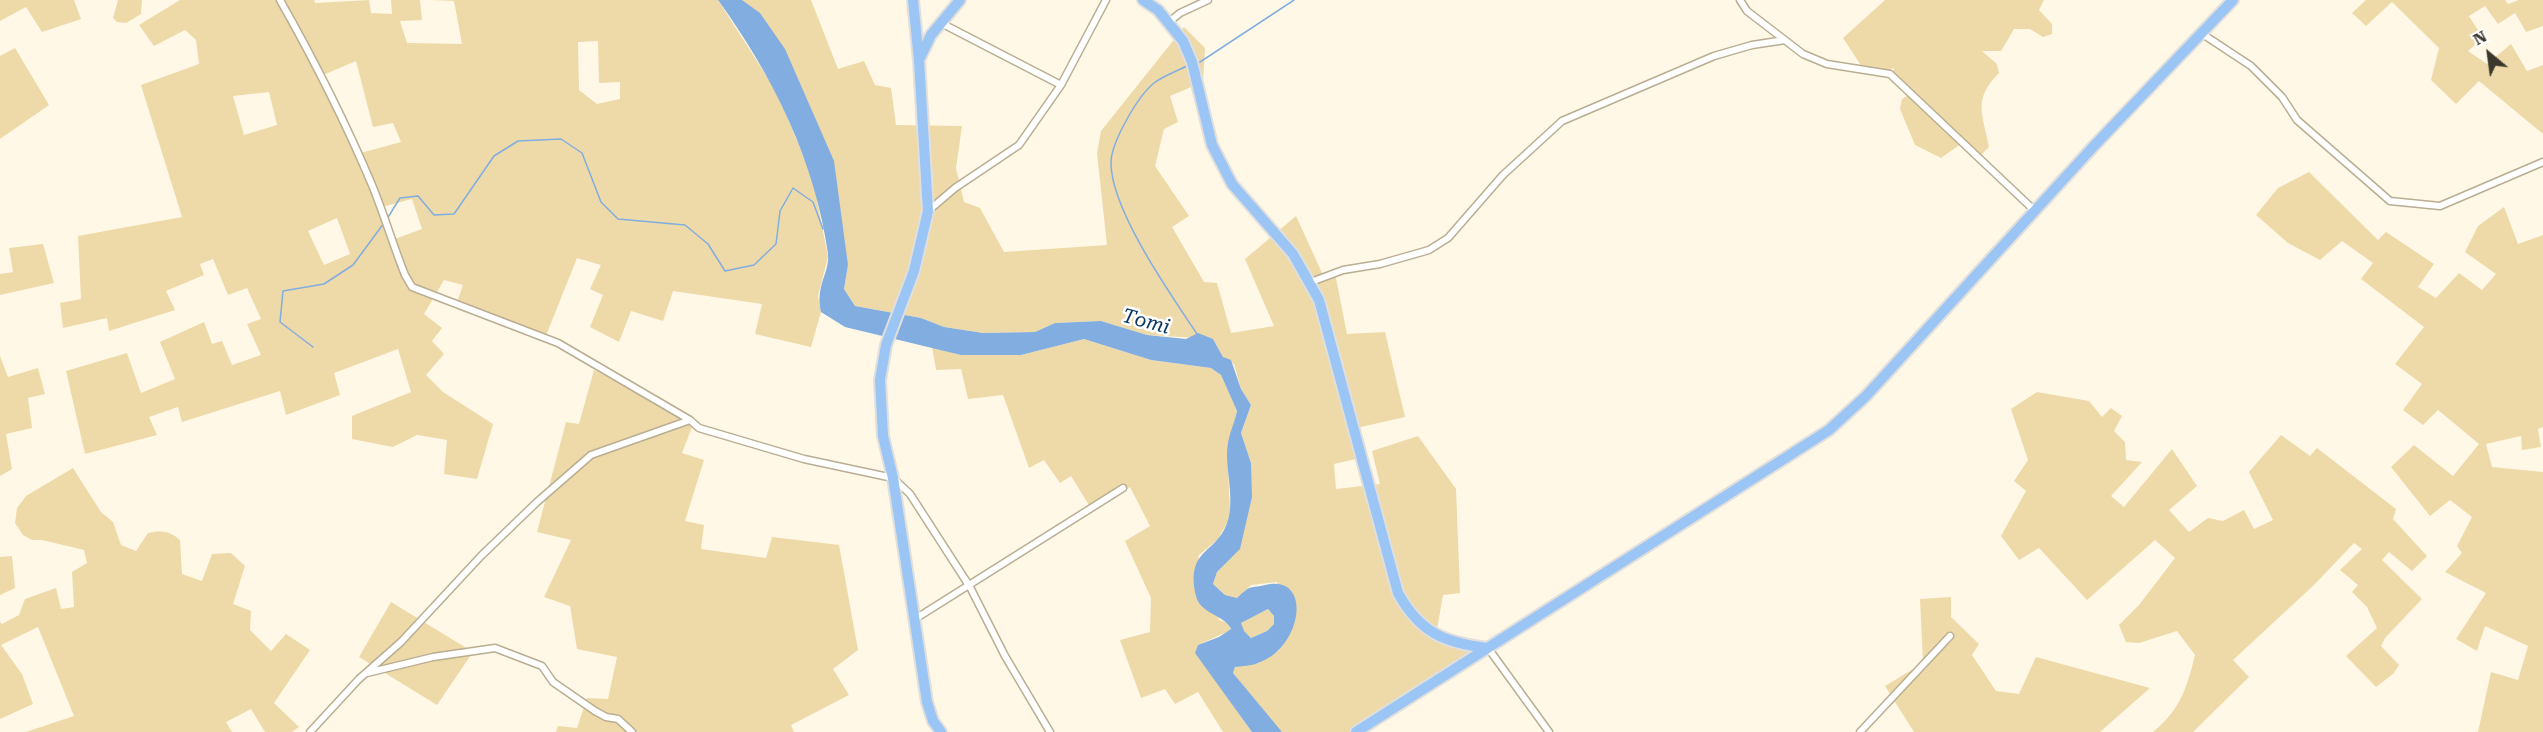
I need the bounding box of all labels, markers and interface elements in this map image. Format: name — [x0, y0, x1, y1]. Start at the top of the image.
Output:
north arrow — [2459, 24, 2519, 84]
text: N — [2470, 27, 2490, 49]
water label: Tomi — [1119, 304, 1173, 340]

